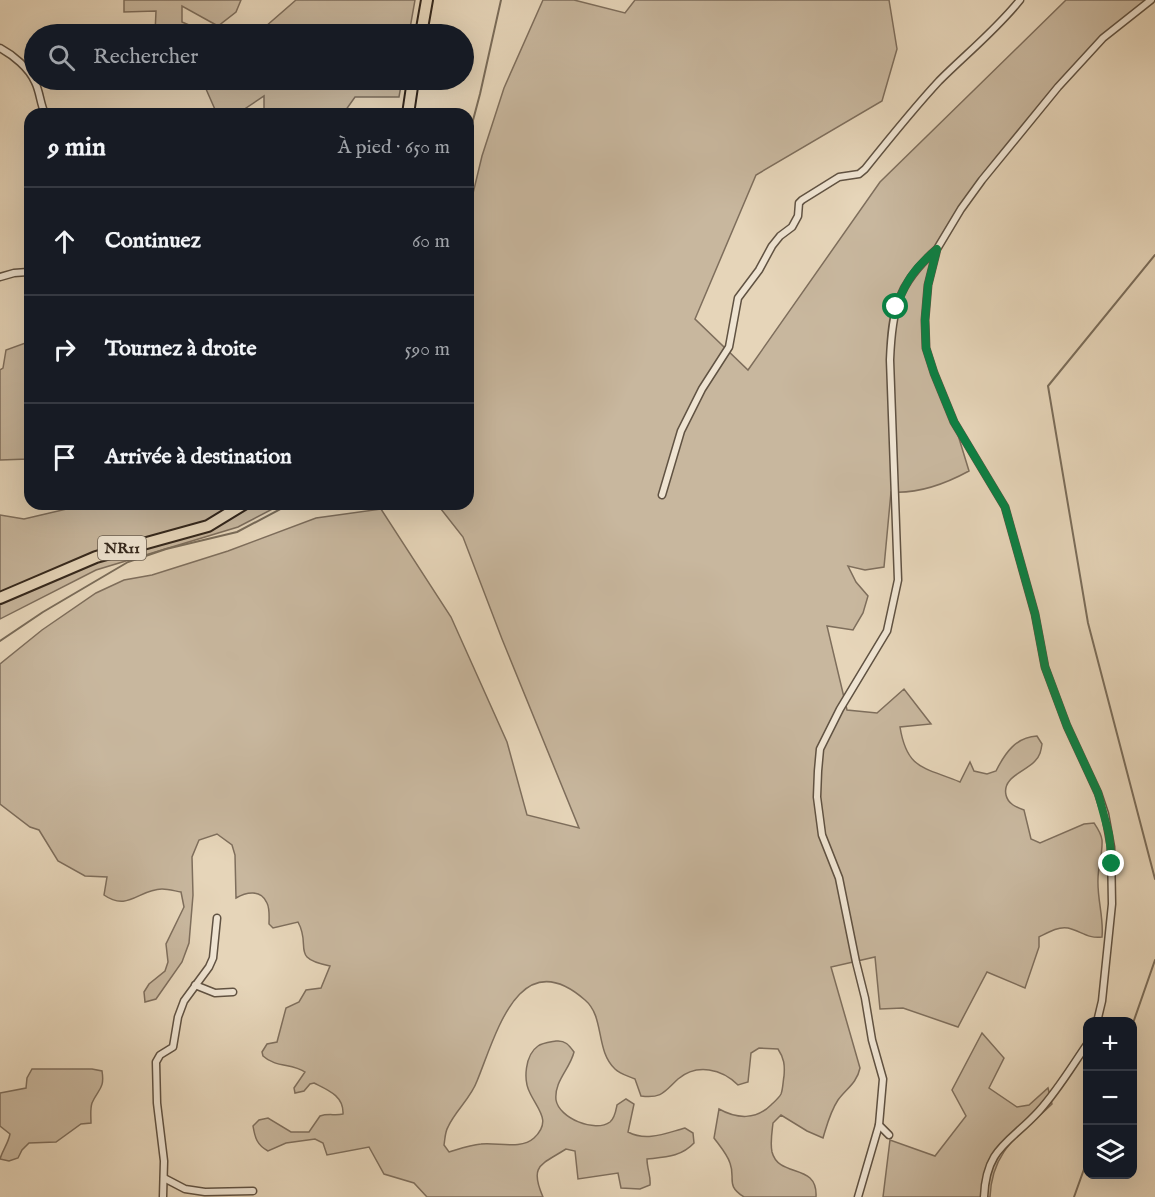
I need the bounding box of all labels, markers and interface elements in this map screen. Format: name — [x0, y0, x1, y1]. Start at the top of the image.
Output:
search box — [24, 24, 474, 90]
icon: search — [45, 41, 78, 74]
text: Rechercher — [93, 43, 198, 71]
text: 9 min — [48, 131, 106, 164]
text: À pied · 650 m — [338, 135, 450, 160]
icon: ahead — [48, 225, 81, 258]
text: Continuez — [105, 227, 201, 255]
text: 60 m — [412, 229, 450, 254]
route start — [882, 293, 908, 319]
icon: right — [48, 333, 81, 366]
text: Tournez à droite — [105, 335, 256, 363]
text: 590 m — [404, 337, 450, 362]
icon: arrive — [48, 441, 81, 474]
text: Arrivée à destination — [105, 443, 292, 471]
road number: NR11 — [98, 536, 146, 560]
route end — [1098, 850, 1124, 876]
map controls — [1083, 1017, 1137, 1179]
button: + — [1083, 1017, 1137, 1071]
button: − — [1083, 1071, 1137, 1125]
button: layers — [1083, 1125, 1137, 1179]

